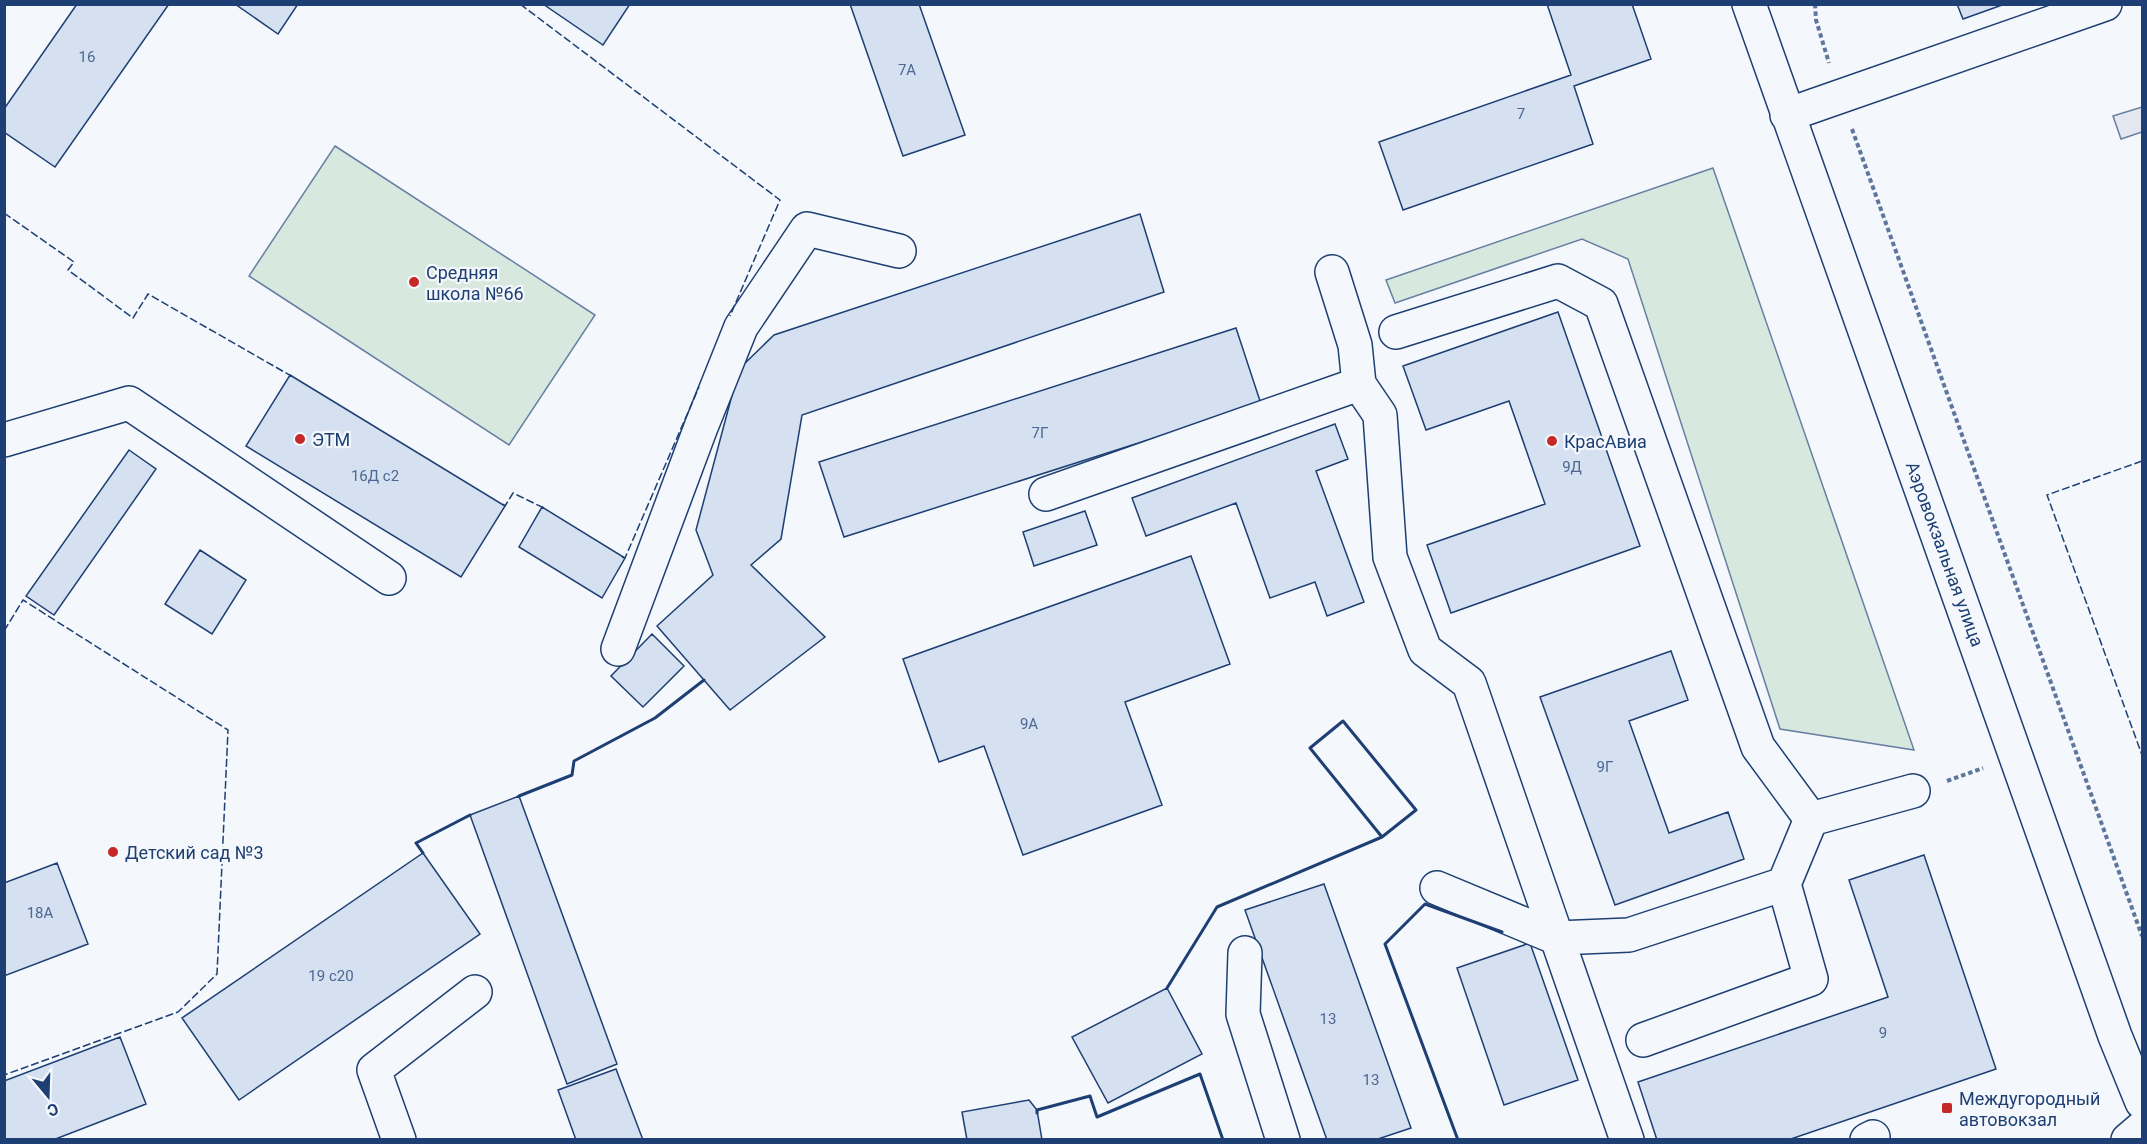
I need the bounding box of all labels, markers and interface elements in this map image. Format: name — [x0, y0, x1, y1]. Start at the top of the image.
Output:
house number: 16 — [79, 48, 95, 66]
house number: 7А — [898, 61, 916, 79]
house number: 7 — [1517, 105, 1525, 123]
place label: Средняя школа №66 — [426, 262, 524, 304]
marker: Средняя школа №66 — [407, 275, 421, 289]
house number: 7Г — [1032, 424, 1048, 442]
place label: ЭТМ — [312, 429, 350, 450]
place label: КрасАвиа — [1564, 431, 1647, 452]
marker: ЭТМ — [293, 432, 307, 446]
marker: КрасАвиа — [1545, 434, 1559, 448]
house number: 9Д — [1562, 458, 1582, 476]
street label: Аэровокзальная улица — [1902, 459, 1988, 649]
house number: 16Д с2 — [351, 467, 399, 485]
house number: 9А — [1020, 715, 1038, 733]
house number: 9Г — [1597, 758, 1613, 776]
place label: Детский сад №3 — [125, 842, 264, 863]
marker: Детский сад №3 — [106, 845, 120, 859]
house number: 18А — [27, 904, 54, 922]
house number: 19 с20 — [308, 967, 354, 985]
house number: 13 — [1320, 1010, 1336, 1028]
house number: 9 — [1879, 1024, 1887, 1042]
north arrow — [18, 1066, 78, 1126]
house number: 13 — [1363, 1071, 1379, 1089]
place label: Междугородный автовокзал — [1959, 1088, 2100, 1130]
text: С — [45, 1099, 61, 1120]
marker: Междугородный автовокзал — [1940, 1101, 1954, 1115]

